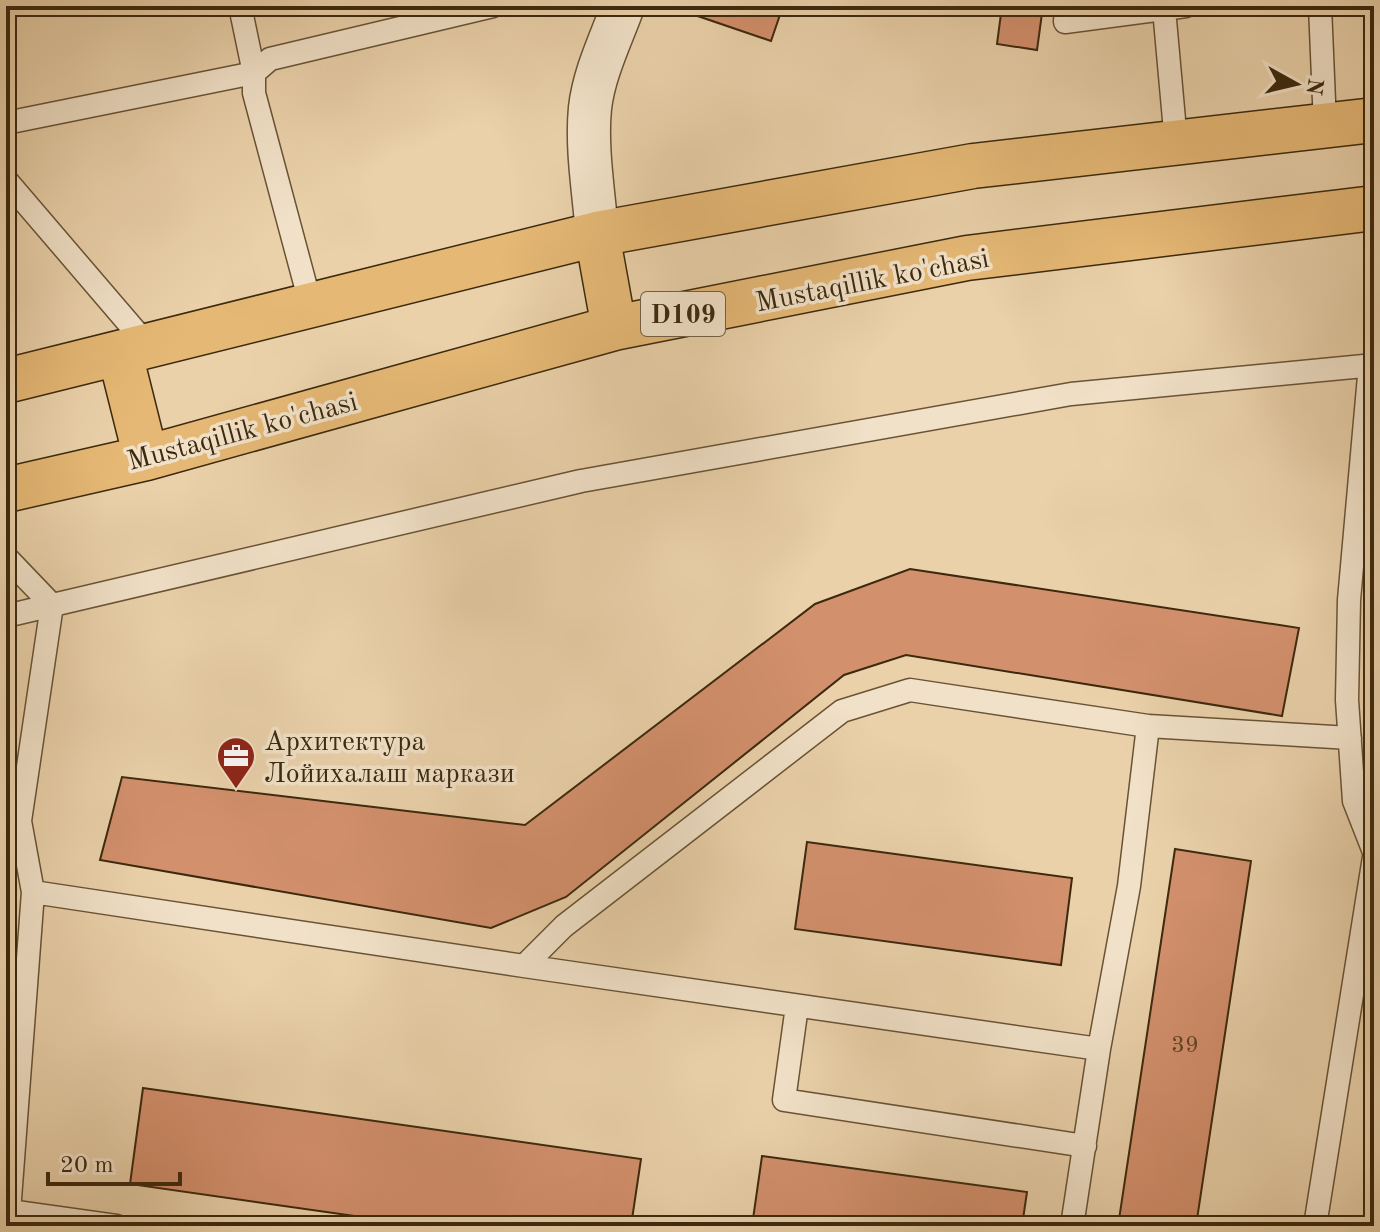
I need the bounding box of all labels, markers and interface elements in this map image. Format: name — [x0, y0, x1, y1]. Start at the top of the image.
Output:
north arrow — [1256, 44, 1336, 124]
text: N — [1302, 77, 1326, 97]
street label: Mustaqillik ko'chasi — [754, 246, 992, 318]
road number: D109 — [641, 292, 725, 336]
street label: Mustaqillik ko'chasi — [125, 389, 361, 477]
place label: Архитектура Лойихалаш маркази — [264, 729, 515, 789]
office icon: Архитектура Лойихалаш маркази — [215, 735, 257, 790]
house number: 39 — [1171, 1034, 1199, 1058]
scale bar — [48, 1136, 180, 1186]
text: 20 m — [60, 1154, 114, 1178]

